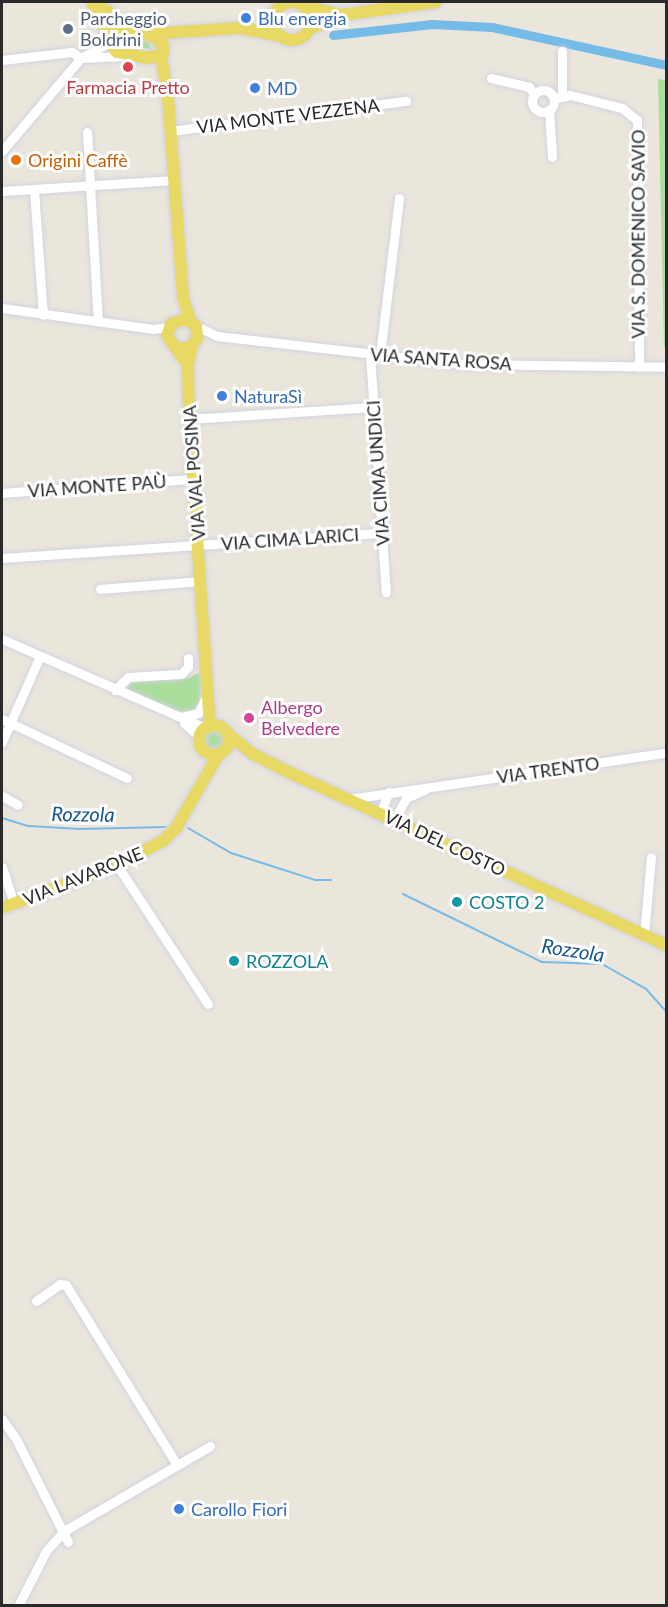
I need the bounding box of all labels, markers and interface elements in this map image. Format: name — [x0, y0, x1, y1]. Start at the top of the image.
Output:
place label: Blu energia — [258, 7, 346, 29]
place label: Parcheggio Boldrini — [80, 8, 167, 50]
marker: Blu energia — [239, 11, 253, 25]
marker: Parcheggio Boldrini — [61, 22, 75, 36]
marker: Farmacia Pretto — [121, 60, 135, 74]
place label: Farmacia Pretto — [66, 76, 190, 98]
place label: MD — [267, 77, 297, 99]
marker: MD — [248, 81, 262, 95]
street label: VIA MONTE VEZZENA — [195, 94, 381, 138]
street label: VIA S. DOMENICO SAVIO — [627, 129, 649, 339]
place label: Origini Caffè — [28, 149, 128, 171]
marker: Origini Caffè — [9, 153, 23, 167]
street label: VIA SANTA ROSA — [369, 343, 513, 375]
place label: NaturaSì — [234, 385, 302, 407]
marker: NaturaSì — [215, 389, 229, 403]
street label: VIA CIMA UNDICI — [362, 399, 394, 547]
street label: VIA VAL POSINA — [178, 404, 210, 542]
street label: VIA MONTE PAÙ — [27, 470, 167, 502]
street label: VIA CIMA LARICI — [220, 523, 360, 555]
place label: Albergo Belvedere — [261, 697, 340, 740]
marker: Albergo Belvedere — [242, 711, 256, 725]
street label: VIA TRENTO — [495, 752, 601, 788]
water label: Rozzola — [51, 801, 115, 827]
street label: VIA DEL COSTO — [380, 805, 510, 881]
street label: VIA LAVARONE — [20, 842, 146, 910]
place label: COSTO 2 — [469, 891, 544, 913]
marker: COSTO 2 — [450, 895, 464, 909]
water label: Rozzola — [540, 933, 606, 967]
place label: ROZZOLA — [246, 950, 328, 972]
marker: ROZZOLA — [227, 954, 241, 968]
place label: Carollo Fiori — [191, 1498, 287, 1520]
marker: Carollo Fiori — [172, 1502, 186, 1516]

